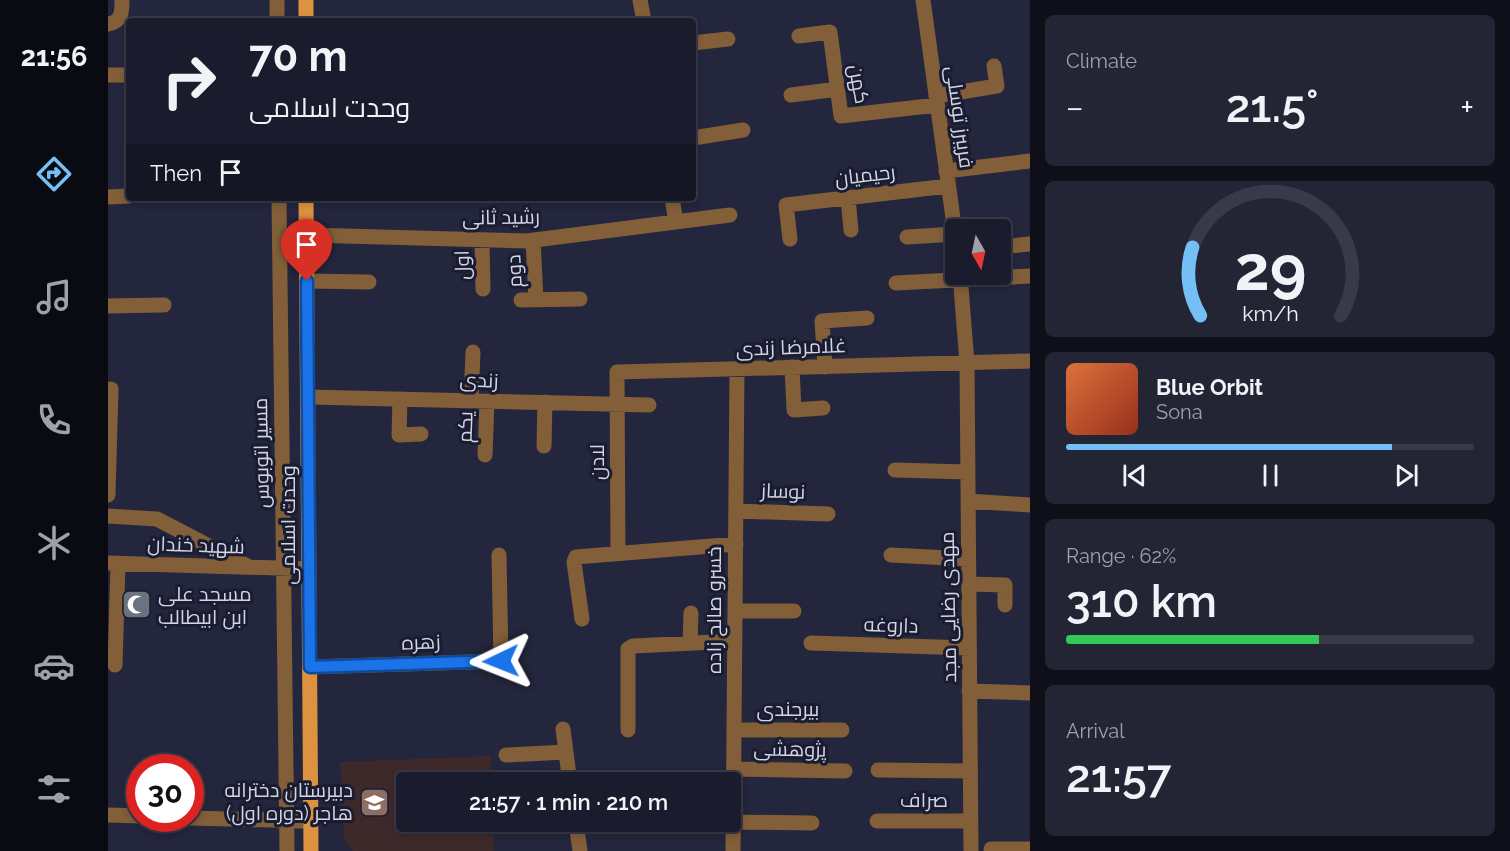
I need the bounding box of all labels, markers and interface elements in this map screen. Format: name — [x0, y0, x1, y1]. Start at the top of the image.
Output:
text: 70 m — [249, 32, 348, 81]
text: 21:56 — [21, 41, 87, 72]
icon: right — [150, 42, 228, 120]
text: Climate — [1066, 49, 1137, 73]
street label: کهن — [843, 62, 874, 106]
street label: فریبرز توسلی — [940, 64, 979, 170]
text: 21.5° — [1226, 80, 1318, 133]
text: − — [1066, 88, 1084, 127]
text: + — [1460, 88, 1474, 127]
text: وحدت اسلامی — [249, 92, 410, 123]
icon: directions — [33, 153, 75, 195]
icon: arrive — [214, 156, 247, 189]
street label: رحیمیان — [833, 159, 897, 192]
text: Then — [150, 160, 202, 186]
street label: رشید ثانی — [462, 204, 540, 231]
pin — [281, 219, 332, 281]
north arrow — [945, 219, 1011, 285]
map controls — [945, 219, 1011, 285]
icon: arrive — [290, 228, 323, 261]
text: 29 — [1234, 231, 1306, 305]
street label: اول — [450, 250, 475, 280]
street label: دوم — [501, 254, 529, 288]
icon: music — [33, 276, 75, 318]
text: km/h — [1242, 302, 1298, 327]
street label: غلامرضا زندی — [735, 333, 847, 362]
street label: زندی — [459, 367, 499, 394]
text: Blue Orbit — [1156, 374, 1263, 400]
street label: مسیر اتوبوس — [248, 398, 275, 508]
icon: phone — [33, 399, 75, 441]
text: Sona — [1156, 400, 1203, 424]
street label: یکم — [452, 410, 480, 443]
street label: لادن — [585, 444, 610, 480]
icon: previous — [1118, 459, 1151, 492]
icon: pause — [1254, 459, 1287, 492]
icon: next — [1390, 459, 1423, 492]
street label: وحدت اسلامی — [276, 465, 301, 585]
street label: نوساز — [759, 478, 806, 504]
icon: climate — [33, 522, 75, 564]
street label: شهید خندان — [147, 531, 245, 560]
street label: مهدی رضایی مجد — [935, 531, 962, 683]
text: Range · 62% — [1066, 544, 1176, 568]
street label: خسرو صالح زاده — [702, 546, 728, 674]
text: 310 km — [1066, 575, 1217, 628]
place label: مسجد علی ابن ابیطالب — [158, 582, 252, 630]
mosque icon: مسجد علی ابن ابیطالب — [121, 589, 153, 621]
street label: داروغه — [863, 612, 919, 638]
street label: زهره — [401, 629, 441, 655]
position arrow — [469, 629, 533, 693]
icon: car — [33, 645, 75, 687]
street label: بیرجندی — [757, 697, 819, 722]
text: Arrival — [1066, 719, 1125, 743]
street label: پژوهشی — [753, 736, 827, 763]
text: 21:57 — [1066, 750, 1171, 803]
speed limit sign: 30 — [126, 754, 204, 832]
icon: filters — [33, 768, 75, 810]
place label: دبیرستان دخترانه هاجر (دوره اول) — [224, 778, 353, 826]
school or university icon: دبیرستان دخترانه هاجر (دوره اول) — [358, 786, 390, 818]
street label: صراف — [900, 788, 948, 812]
text: 21:57 · 1 min · 210 m — [469, 789, 668, 815]

